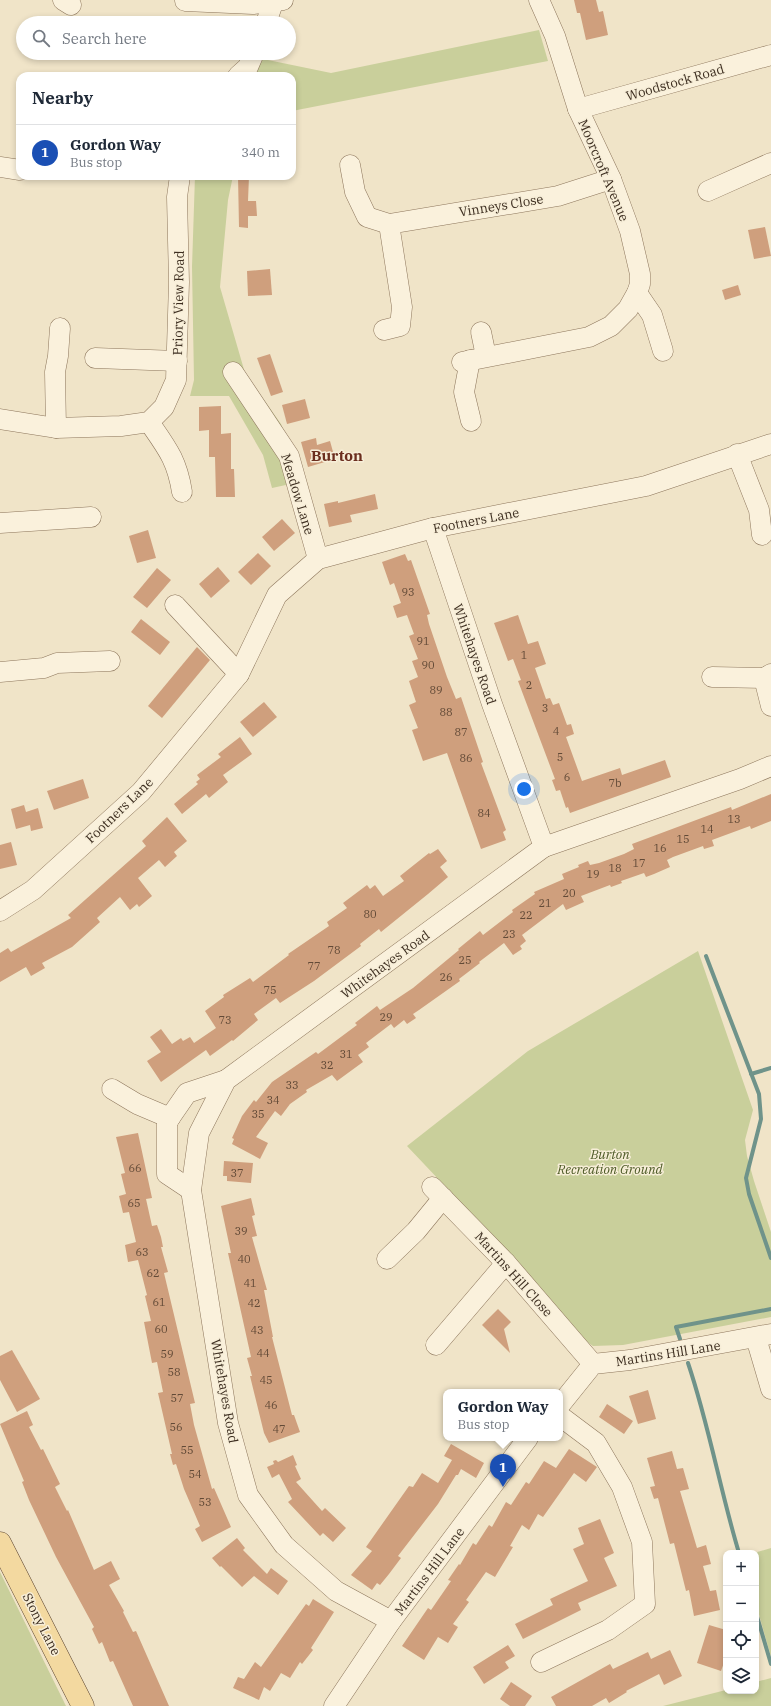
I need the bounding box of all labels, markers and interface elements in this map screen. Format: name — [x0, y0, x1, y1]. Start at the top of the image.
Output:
search box — [16, 16, 296, 60]
icon: search — [30, 27, 52, 49]
text: Search here — [62, 29, 147, 48]
street label: Woodstock Road — [624, 60, 726, 105]
text: Nearby — [32, 87, 93, 109]
street label: Moorcroft Avenue — [574, 117, 633, 224]
text: Gordon Way — [70, 135, 161, 154]
text: 1 — [41, 144, 49, 161]
text: 340 m — [241, 144, 280, 161]
text: Bus stop — [70, 154, 122, 171]
street label: Vinneys Close — [458, 190, 544, 221]
street label: Priory View Road — [169, 250, 188, 356]
district label: Burton — [311, 446, 363, 465]
street label: Meadow Lane — [277, 452, 318, 537]
street label: Footners Lane — [432, 504, 521, 537]
house number: 93 — [401, 585, 415, 599]
street label: Whitehayes Road — [449, 601, 500, 707]
house number: 91 — [416, 634, 430, 648]
house number: 1 — [521, 648, 527, 662]
house number: 90 — [421, 658, 435, 672]
house number: 2 — [526, 678, 532, 692]
house number: 89 — [429, 683, 443, 697]
house number: 3 — [542, 701, 548, 715]
house number: 88 — [439, 705, 453, 719]
house number: 4 — [553, 724, 560, 738]
house number: 87 — [454, 725, 468, 739]
house number: 5 — [557, 750, 563, 764]
house number: 86 — [459, 751, 473, 765]
house number: 6 — [564, 770, 570, 784]
street label: Footners Lane — [82, 774, 157, 847]
house number: 7b — [608, 776, 622, 790]
your location — [514, 779, 534, 799]
house number: 84 — [477, 806, 491, 820]
house number: 13 — [727, 812, 741, 826]
house number: 14 — [700, 822, 714, 836]
house number: 15 — [676, 832, 690, 846]
house number: 16 — [653, 841, 667, 855]
house number: 17 — [632, 856, 646, 870]
house number: 18 — [608, 861, 622, 875]
house number: 19 — [586, 867, 600, 881]
house number: 20 — [562, 886, 576, 900]
house number: 21 — [538, 896, 552, 910]
house number: 80 — [363, 907, 377, 921]
house number: 22 — [519, 908, 533, 922]
street label: Whitehayes Road — [338, 926, 433, 1002]
house number: 23 — [502, 927, 516, 941]
house number: 78 — [327, 943, 341, 957]
house number: 25 — [458, 953, 472, 967]
house number: 77 — [307, 959, 321, 973]
house number: 26 — [439, 970, 453, 984]
house number: 75 — [263, 983, 277, 997]
house number: 29 — [379, 1010, 393, 1024]
house number: 73 — [218, 1013, 232, 1027]
house number: 31 — [339, 1047, 353, 1061]
house number: 32 — [320, 1058, 334, 1072]
house number: 33 — [285, 1078, 299, 1092]
house number: 34 — [266, 1093, 280, 1107]
house number: 35 — [251, 1107, 265, 1121]
park label: Burton Recreation Ground — [556, 1146, 664, 1178]
house number: 66 — [128, 1161, 142, 1175]
house number: 37 — [230, 1166, 244, 1180]
house number: 65 — [127, 1196, 141, 1210]
house number: 39 — [234, 1224, 248, 1238]
street label: Martins Hill Close — [471, 1228, 556, 1320]
house number: 63 — [135, 1245, 149, 1259]
house number: 40 — [237, 1252, 251, 1266]
house number: 62 — [146, 1266, 160, 1280]
house number: 41 — [243, 1276, 257, 1290]
house number: 61 — [152, 1295, 166, 1309]
house number: 42 — [247, 1296, 261, 1310]
house number: 60 — [154, 1322, 168, 1336]
house number: 43 — [250, 1323, 264, 1337]
street label: Martins Hill Lane — [614, 1337, 722, 1370]
street label: Whitehayes Road — [207, 1338, 242, 1445]
house number: 44 — [256, 1346, 270, 1360]
house number: 59 — [160, 1347, 174, 1361]
house number: 58 — [167, 1365, 181, 1379]
house number: 45 — [259, 1373, 273, 1387]
popup — [443, 1389, 563, 1441]
house number: 57 — [170, 1391, 184, 1405]
text: Gordon Way — [457, 1397, 549, 1416]
house number: 46 — [264, 1398, 278, 1412]
text: Bus stop — [457, 1416, 510, 1433]
house number: 56 — [169, 1420, 183, 1434]
house number: 47 — [272, 1422, 286, 1436]
house number: 55 — [180, 1443, 194, 1457]
pin: 1 — [490, 1454, 516, 1487]
house number: 54 — [188, 1467, 202, 1481]
house number: 53 — [198, 1495, 212, 1509]
street label: Martins Hill Lane — [391, 1524, 468, 1619]
map controls — [723, 1550, 759, 1694]
button: + — [723, 1550, 759, 1586]
button: − — [723, 1586, 759, 1622]
street label: Stony Lane — [19, 1590, 65, 1658]
button: locate — [723, 1622, 759, 1658]
button: layers — [723, 1658, 759, 1694]

